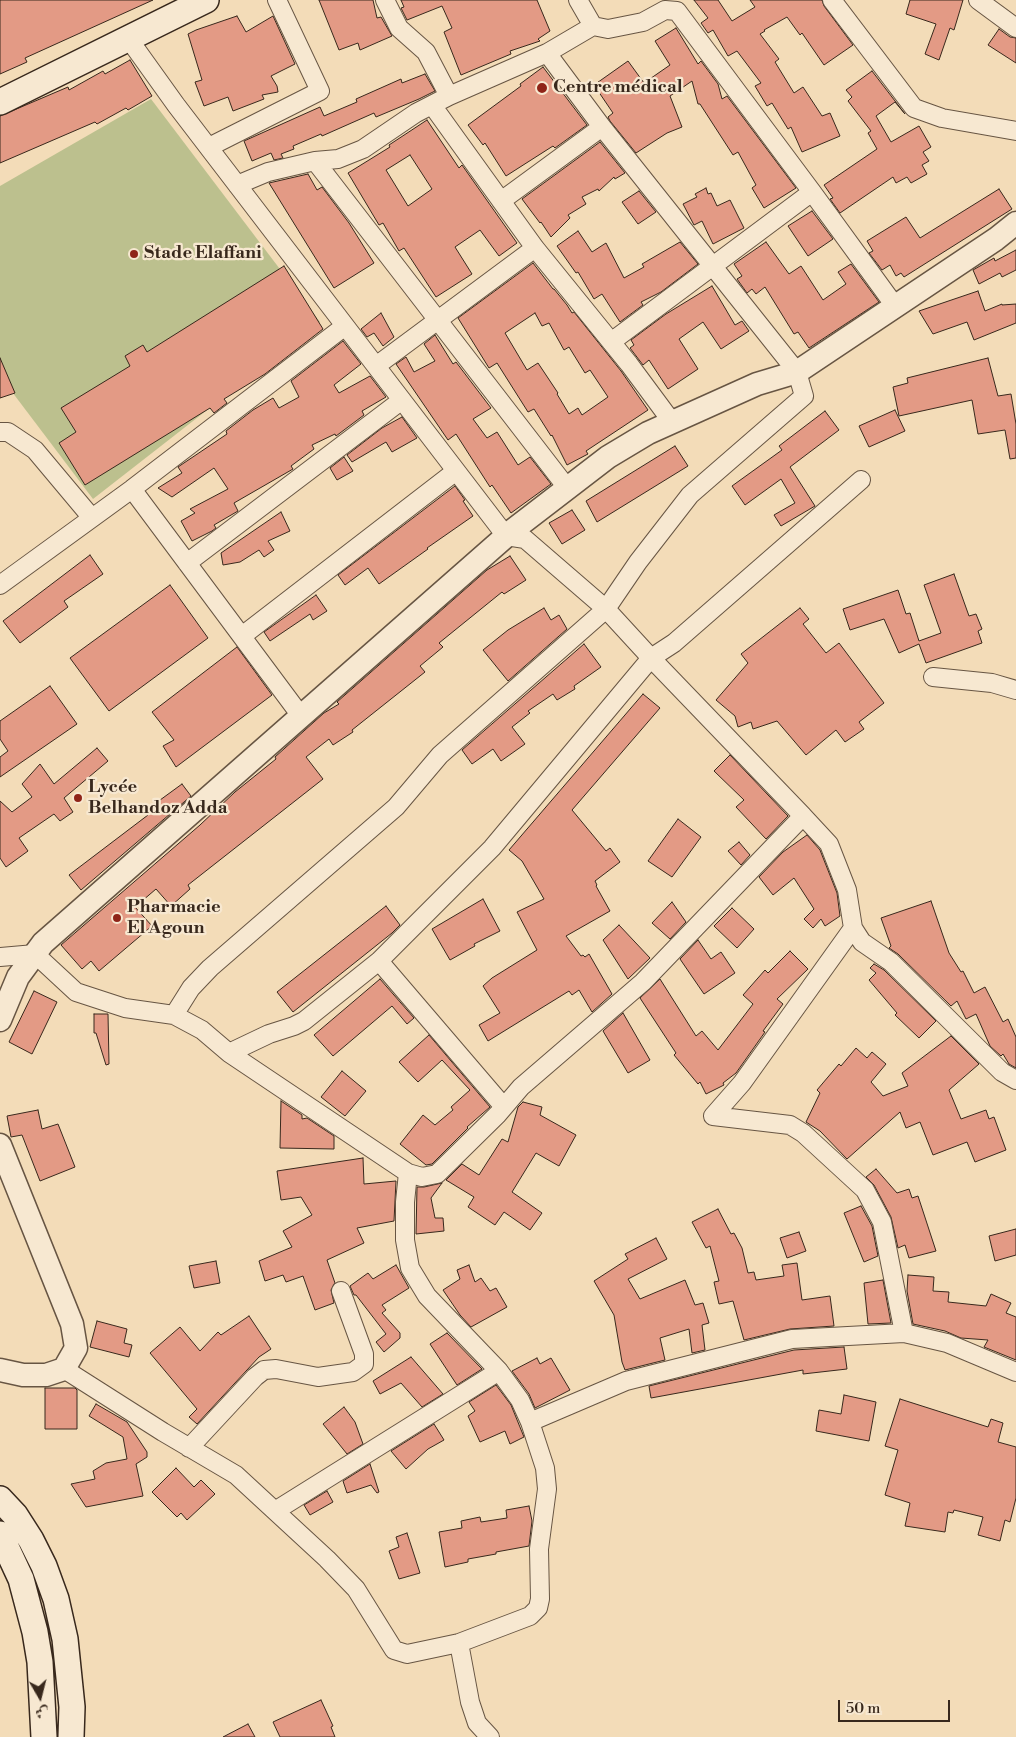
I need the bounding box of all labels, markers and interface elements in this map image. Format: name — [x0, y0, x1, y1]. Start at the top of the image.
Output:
place label: Centre médical — [553, 77, 683, 99]
marker: Centre médical — [535, 81, 549, 95]
place label: Stade Elaffani — [144, 243, 262, 265]
marker: Stade Elaffani — [128, 248, 140, 260]
place label: Lycée Belhandoz Adda — [88, 777, 227, 820]
marker: Lycée Belhandoz Adda — [72, 792, 84, 804]
place label: Pharmacie El Agoun — [127, 897, 221, 940]
marker: Pharmacie El Agoun — [111, 912, 123, 924]
north arrow — [15, 1672, 65, 1722]
scale bar — [841, 1690, 954, 1722]
text: 50 m — [846, 1699, 880, 1718]
text: ش — [34, 1702, 50, 1722]

